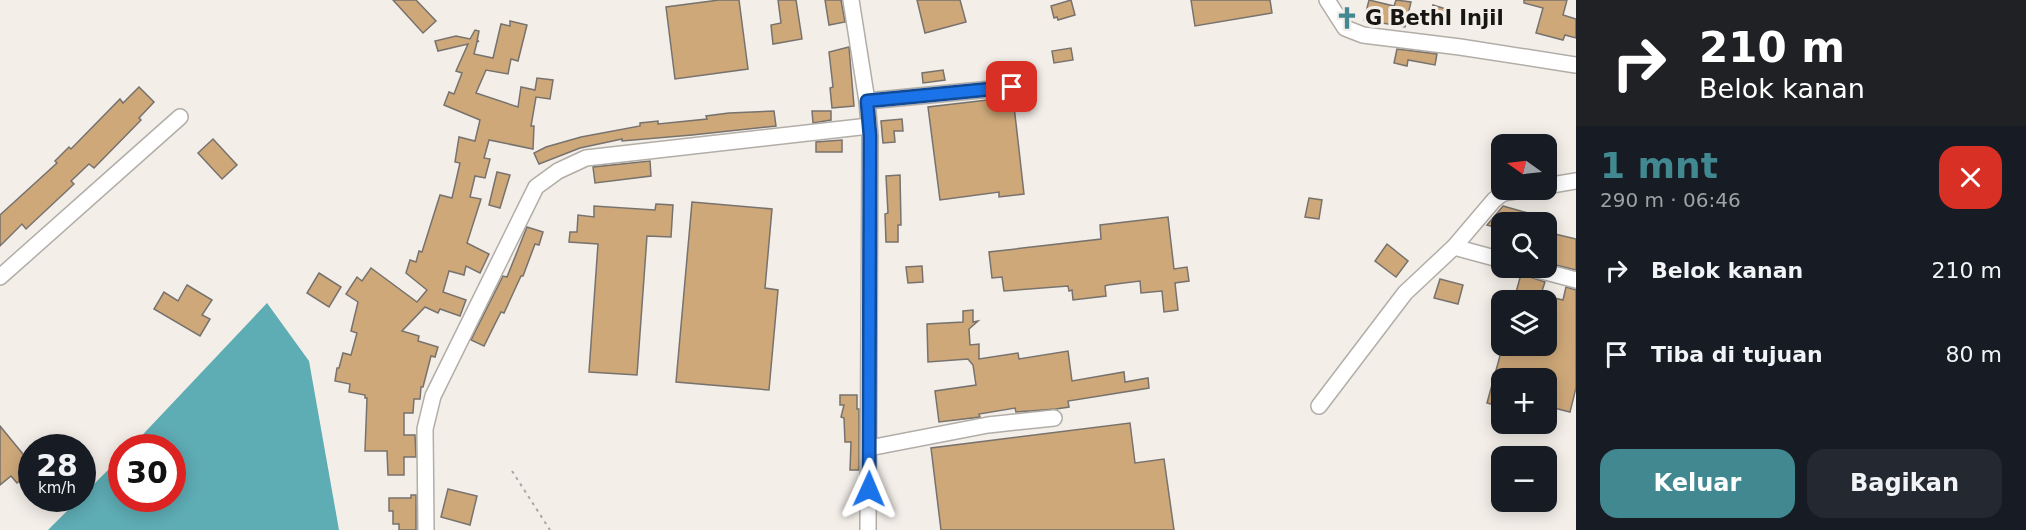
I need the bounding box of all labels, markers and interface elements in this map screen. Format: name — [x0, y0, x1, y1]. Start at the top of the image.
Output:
church icon: G Bethl Injil — [1334, 5, 1360, 31]
place label: G Bethl Injil — [1365, 6, 1504, 30]
text: 210 m — [1699, 23, 1845, 72]
icon: right — [1600, 24, 1678, 102]
pin — [986, 61, 1037, 112]
icon: arrive — [995, 70, 1028, 103]
text: Belok kanan — [1699, 73, 1865, 104]
north arrow — [1491, 134, 1557, 200]
map controls — [1491, 134, 1557, 512]
text: 1 mnt — [1600, 145, 1718, 186]
button: close — [1939, 146, 2002, 209]
text: 290 m · 06:46 — [1600, 188, 1741, 212]
button: search — [1491, 212, 1557, 278]
icon: right — [1600, 254, 1633, 287]
text: Belok kanan — [1651, 258, 1803, 283]
text: 210 m — [1932, 258, 2002, 283]
button: layers — [1491, 290, 1557, 356]
icon: arrive — [1600, 338, 1633, 371]
text: Tiba di tujuan — [1651, 342, 1823, 367]
text: 80 m — [1946, 342, 2002, 367]
button: + — [1491, 368, 1557, 434]
speed limit sign: 30 — [108, 434, 186, 512]
button: − — [1491, 446, 1557, 512]
text: 28 — [36, 448, 78, 483]
button: Keluar — [1600, 449, 1795, 518]
button: Bagikan — [1807, 449, 2002, 518]
position arrow — [837, 457, 901, 521]
text: km/h — [38, 479, 76, 497]

